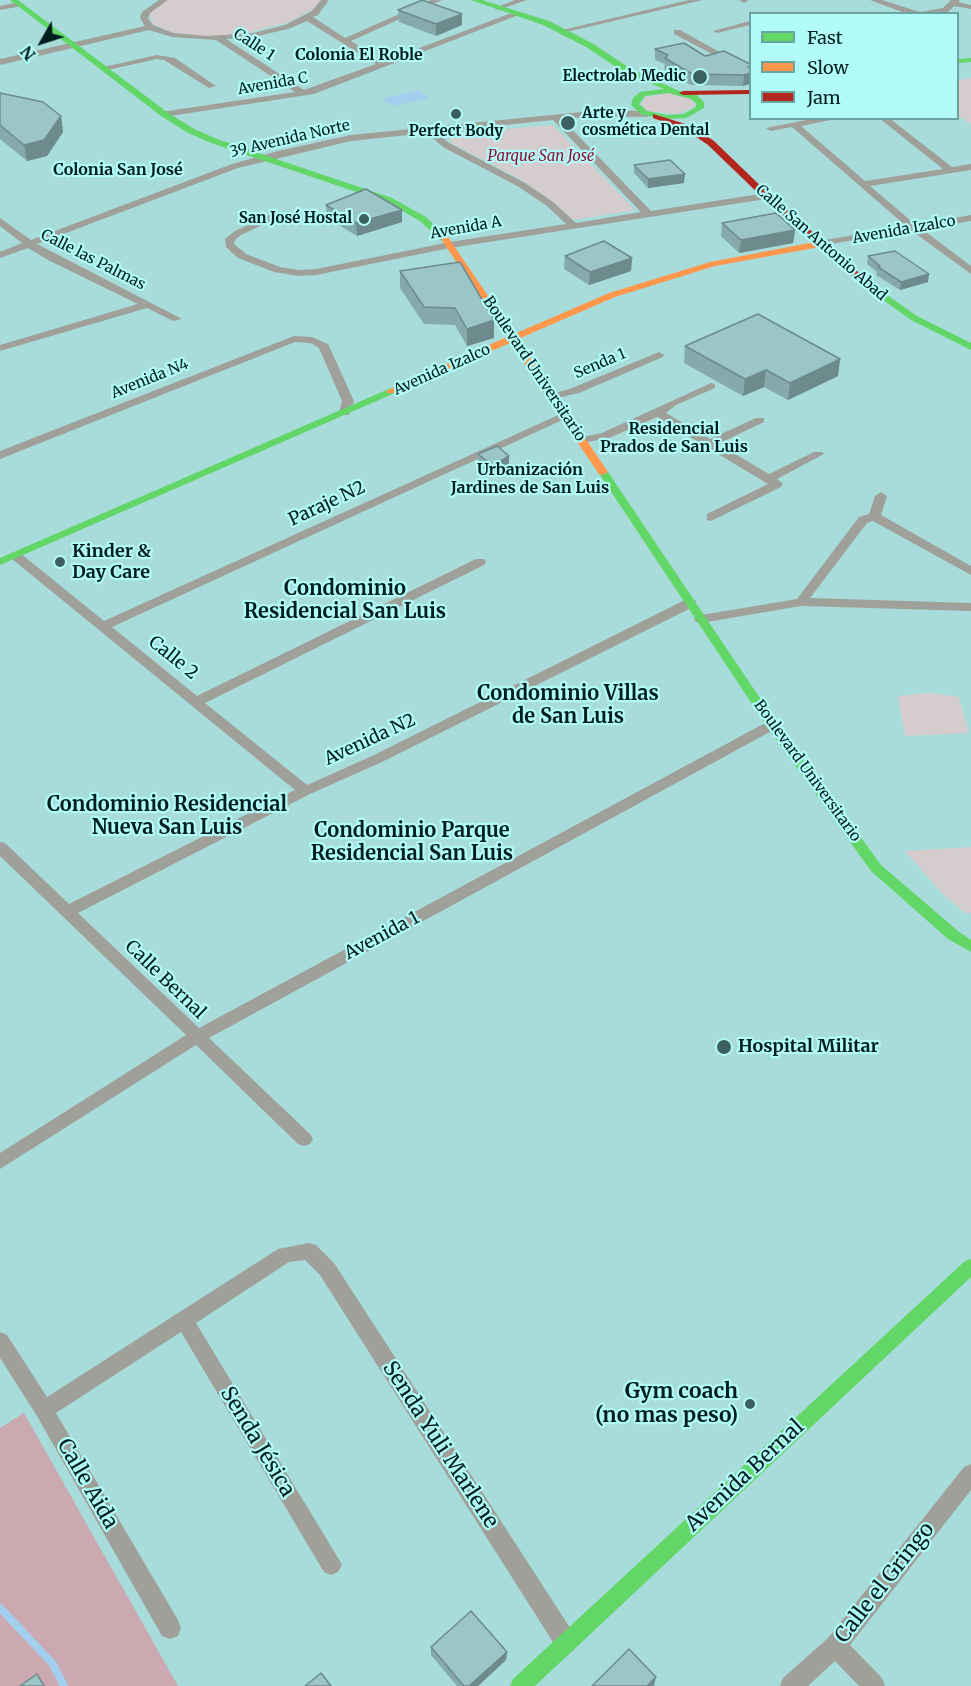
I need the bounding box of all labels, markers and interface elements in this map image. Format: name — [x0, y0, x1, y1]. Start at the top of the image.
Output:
north arrow — [12, 12, 72, 72]
legend — [749, 12, 959, 120]
street label: Calle 1 — [230, 25, 278, 65]
text: Fast — [807, 26, 843, 49]
text: N — [16, 42, 40, 65]
district label: Colonia El Roble — [295, 45, 423, 65]
text: Slow — [807, 56, 849, 79]
place label: Electrolab Medic — [562, 68, 686, 86]
marker: Electrolab Medic — [691, 68, 709, 86]
street label: Avenida C — [236, 69, 310, 99]
text: Jam — [807, 86, 841, 109]
place label: Arte y cosmética Dental — [582, 105, 709, 140]
marker: Perfect Body — [449, 107, 463, 121]
marker: Arte y cosmética Dental — [559, 114, 577, 132]
street label: 39 Avenida Norte — [228, 116, 352, 162]
place label: Perfect Body — [409, 123, 503, 141]
park label: Parque San José — [488, 148, 594, 166]
district label: Colonia San José — [53, 160, 183, 180]
street label: Calle San Antonio Abad — [752, 181, 890, 305]
place label: San José Hostal — [239, 210, 352, 228]
marker: San José Hostal — [357, 212, 371, 226]
street label: Avenida Izalco — [851, 212, 957, 248]
street label: Avenida A — [429, 213, 503, 243]
street label: Calle las Palmas — [38, 226, 148, 294]
street label: Boulevard Universitario — [479, 293, 589, 445]
street label: Avenida Izalco — [391, 341, 493, 399]
street label: Senda 1 — [571, 345, 629, 383]
street label: Avenida N4 — [109, 355, 191, 403]
district label: Residencial Prados de San Luis — [600, 419, 748, 457]
district label: Urbanización Jardines de San Luis — [451, 460, 609, 498]
street label: Paraje N2 — [285, 477, 369, 531]
place label: Kinder & Day Care — [72, 541, 151, 584]
marker: Kinder & Day Care — [53, 555, 67, 569]
district label: Condominio Residencial San Luis — [244, 577, 446, 624]
street label: Calle 2 — [144, 632, 202, 684]
district label: Condominio Villas de San Luis — [477, 682, 659, 729]
street label: Boulevard Universitario — [750, 697, 864, 845]
street label: Avenida N2 — [321, 709, 419, 771]
district label: Condominio Residencial Nueva San Luis — [47, 793, 287, 840]
district label: Condominio Parque Residencial San Luis — [311, 819, 513, 866]
street label: Avenida 1 — [341, 907, 423, 965]
street label: Calle Bernal — [120, 936, 210, 1024]
place label: Hospital Militar — [738, 1036, 879, 1058]
marker: Hospital Militar — [715, 1038, 733, 1056]
street label: Senda Yuli Marlene — [377, 1357, 503, 1533]
place label: Gym coach (no mas peso) — [595, 1379, 738, 1429]
street label: Senda Jésica — [214, 1383, 300, 1501]
marker: Gym coach (no mas peso) — [743, 1397, 757, 1411]
street label: Avenida Bernal — [681, 1415, 809, 1537]
street label: Calle Aida — [51, 1434, 123, 1534]
street label: Calle el Gringo — [830, 1518, 940, 1648]

